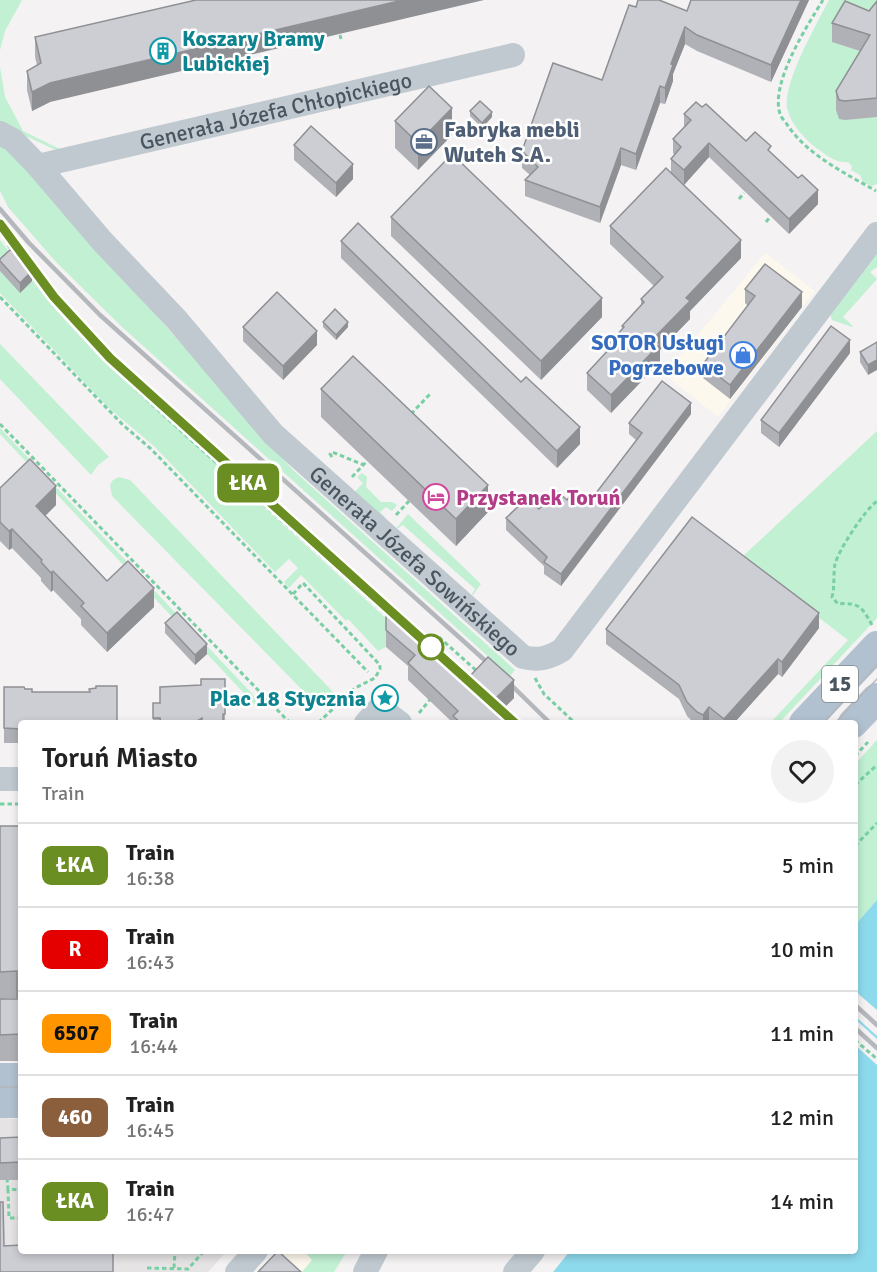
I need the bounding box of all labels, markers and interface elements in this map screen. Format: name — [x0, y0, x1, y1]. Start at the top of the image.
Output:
place label: Koszary Bramy Lubickiej — [182, 25, 325, 77]
building icon: Koszary Bramy Lubickiej — [148, 36, 178, 66]
street label: Generała Józefa Chłopickiego — [137, 66, 414, 156]
place label: Fabryka mebli Wuteh S.A. — [444, 116, 580, 168]
office icon: Fabryka mebli Wuteh S.A. — [409, 127, 439, 157]
place label: SOTOR Usługi Pogrzebowe — [591, 329, 724, 381]
shop icon: SOTOR Usługi Pogrzebowe — [728, 340, 758, 370]
street label: Generała Józefa Sowińskiego — [304, 460, 526, 662]
line badge: ŁKA — [214, 464, 282, 502]
text: ŁKA — [229, 470, 267, 496]
hotel icon: Przystanek Toruń — [421, 482, 451, 512]
place label: Przystanek Toruń — [456, 484, 621, 511]
unlabelled marker — [418, 634, 444, 660]
road number: 15 — [822, 666, 858, 702]
place icon: Plac 18 Stycznia — [370, 683, 400, 713]
place label: Plac 18 Stycznia — [209, 685, 366, 712]
button: heart — [771, 740, 834, 803]
text: Toruń Miasto — [42, 741, 198, 775]
text: Train — [42, 781, 85, 806]
text: Train — [126, 839, 175, 866]
text: ŁKA — [56, 852, 94, 878]
text: 5 min — [782, 852, 834, 879]
text: 16:38 — [126, 866, 175, 891]
text: Train — [126, 923, 175, 950]
text: R — [69, 936, 81, 962]
text: 10 min — [770, 936, 834, 963]
text: 16:43 — [126, 950, 175, 975]
text: Train — [129, 1007, 178, 1034]
text: 6507 — [54, 1020, 99, 1046]
text: 11 min — [770, 1020, 834, 1047]
text: 16:44 — [129, 1034, 178, 1059]
text: Train — [126, 1091, 175, 1118]
text: 460 — [58, 1104, 92, 1130]
text: 12 min — [770, 1104, 834, 1131]
text: 16:45 — [126, 1118, 175, 1143]
text: Train — [126, 1175, 175, 1202]
text: ŁKA — [56, 1188, 94, 1214]
text: 14 min — [770, 1188, 834, 1215]
text: 16:47 — [126, 1202, 175, 1227]

